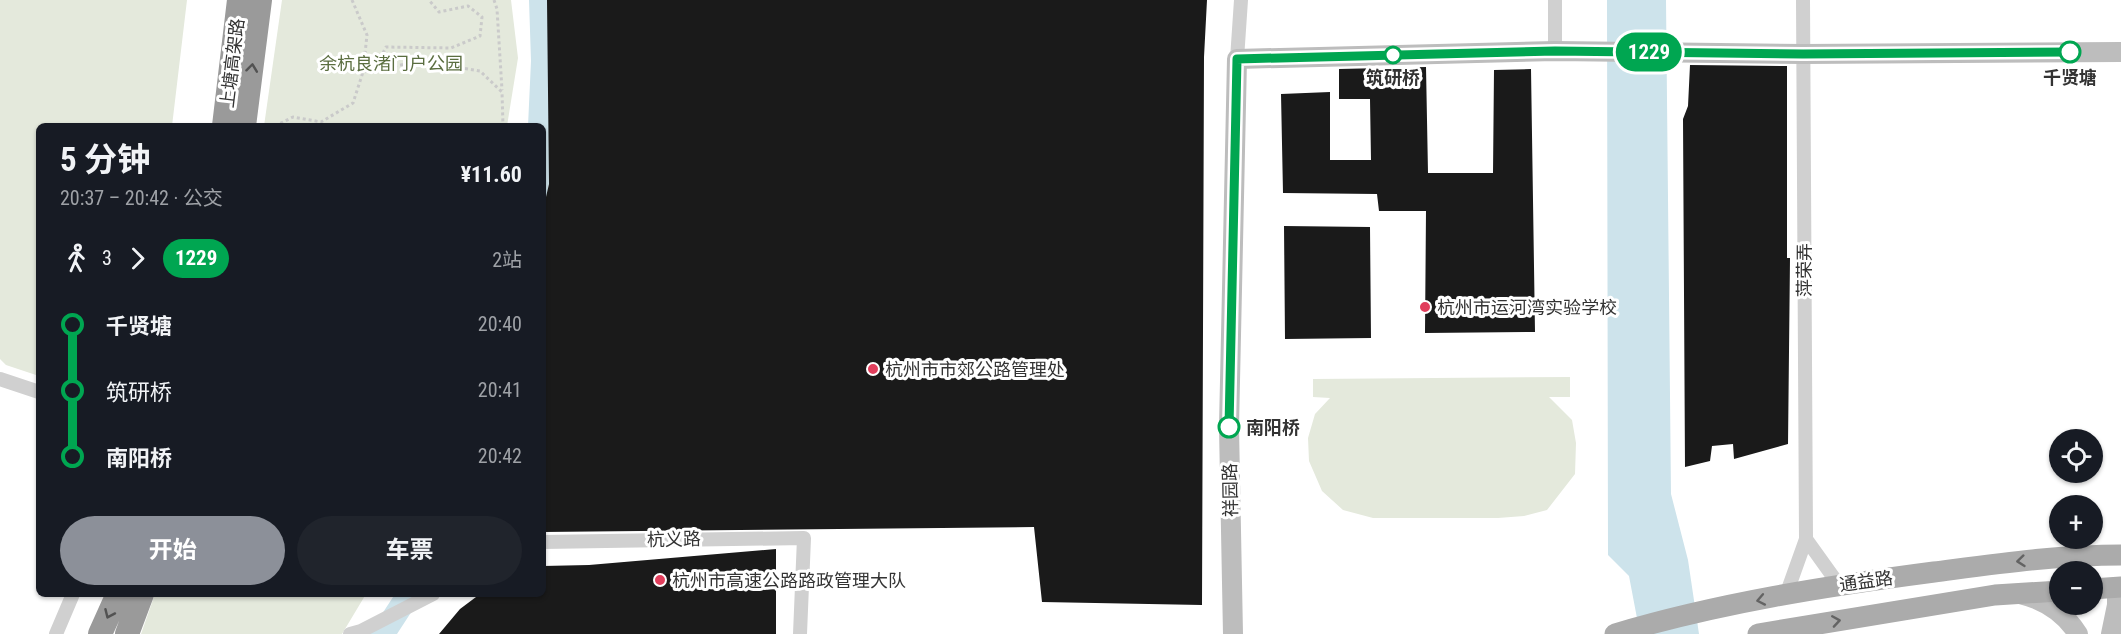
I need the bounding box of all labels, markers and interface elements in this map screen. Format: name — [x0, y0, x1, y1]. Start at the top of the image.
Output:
street label: 上塘高架路 — [216, 17, 248, 109]
line badge: 1229 — [1607, 32, 1691, 72]
text: 1229 — [1628, 40, 1670, 64]
marker: 千贤塘 — [2059, 41, 2081, 63]
marker: 筑研桥 — [1384, 46, 1402, 64]
park label: 余杭良渚门户公园 — [319, 53, 463, 74]
one-way arrow — [245, 63, 257, 73]
place label: 筑研桥 — [1366, 67, 1420, 88]
place label: 千贤塘 — [2043, 67, 2097, 88]
text: 5 分钟 — [60, 140, 150, 179]
text: ¥11.60 — [461, 162, 522, 187]
text: 20:37 – 20:42 · 公交 — [60, 186, 223, 210]
icon: walk — [60, 242, 93, 275]
icon: forward — [121, 242, 154, 275]
street label: 萍荣弄 — [1794, 243, 1815, 297]
text: 3 — [102, 246, 112, 270]
text: 1229 — [175, 246, 217, 270]
text: 2站 — [492, 248, 522, 272]
place label: 杭州市运河湾实验学校 — [1437, 297, 1617, 318]
marker: 杭州市运河湾实验学校 — [1418, 300, 1432, 314]
text: 20:40 — [478, 312, 522, 336]
text: 千贤塘 — [106, 314, 172, 339]
place label: 杭州市市郊公路管理处 — [885, 359, 1065, 380]
marker: 杭州市市郊公路管理处 — [866, 362, 880, 376]
text: 20:41 — [478, 378, 522, 402]
text: 筑研桥 — [106, 380, 172, 405]
marker: 南阳桥 — [1218, 416, 1240, 438]
place label: 南阳桥 — [1246, 417, 1300, 438]
map controls — [2049, 429, 2103, 615]
button: locate — [2049, 429, 2103, 483]
text: 20:42 — [478, 444, 522, 468]
text: 南阳桥 — [106, 446, 172, 471]
street label: 祥园路 — [1219, 463, 1241, 517]
button: + — [2049, 495, 2103, 549]
button: 开始 — [60, 516, 285, 585]
button: 车票 — [297, 516, 522, 585]
street label: 杭义路 — [647, 528, 701, 550]
one-way arrow — [2016, 554, 2025, 567]
button: − — [2049, 561, 2103, 615]
street label: 通益路 — [1838, 567, 1894, 595]
place label: 杭州市高速公路路政管理大队 — [672, 570, 906, 591]
marker: 杭州市高速公路路政管理大队 — [653, 573, 667, 587]
one-way arrow — [1756, 593, 1766, 606]
one-way arrow — [104, 608, 116, 619]
one-way arrow — [1831, 615, 1841, 628]

